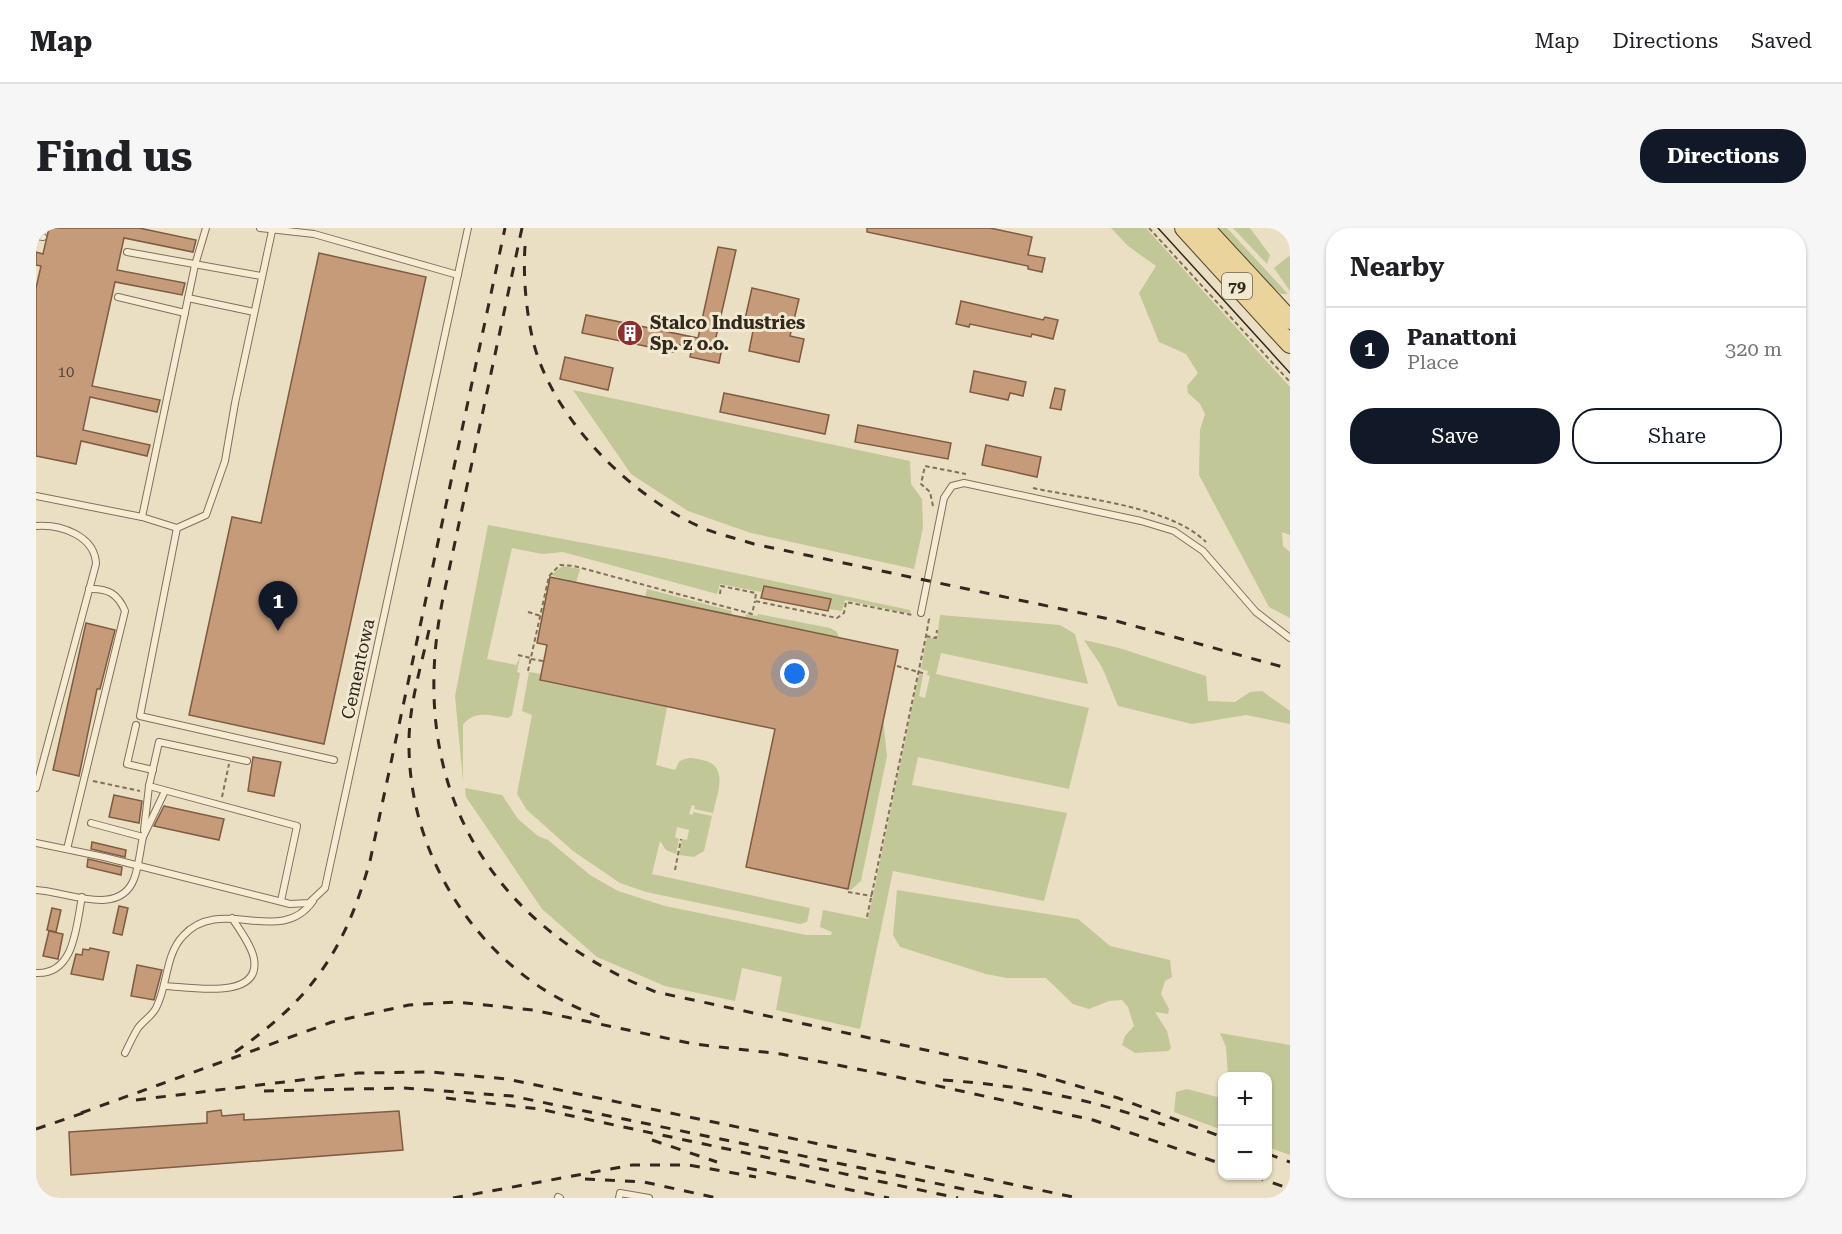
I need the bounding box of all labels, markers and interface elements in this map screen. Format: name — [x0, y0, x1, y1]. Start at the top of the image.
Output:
text: Map — [30, 25, 92, 58]
text: Map — [1535, 29, 1579, 53]
text: Directions — [1612, 29, 1718, 53]
text: Saved — [1751, 29, 1812, 53]
button: Directions — [1640, 129, 1806, 183]
text: Find us — [36, 132, 193, 181]
text: Nearby — [1350, 252, 1444, 282]
road number: 79 — [1222, 273, 1252, 299]
place label: Stalco Industries Sp. z o.o. — [650, 312, 805, 354]
building icon: Stalco Industries Sp. z o.o. — [615, 318, 645, 348]
text: Panattoni — [1407, 325, 1516, 350]
text: 1 — [1364, 337, 1375, 361]
text: 320 m — [1725, 337, 1782, 361]
text: Place — [1407, 350, 1459, 374]
house number: 10 — [58, 363, 74, 381]
button: Save — [1350, 408, 1560, 464]
button: Share — [1572, 408, 1782, 464]
pin: 1 — [258, 582, 298, 631]
street label: Cementowa — [337, 616, 378, 721]
your location — [780, 659, 809, 688]
map controls — [1218, 1072, 1272, 1180]
button: + — [1218, 1072, 1272, 1126]
button: − — [1218, 1126, 1272, 1180]

